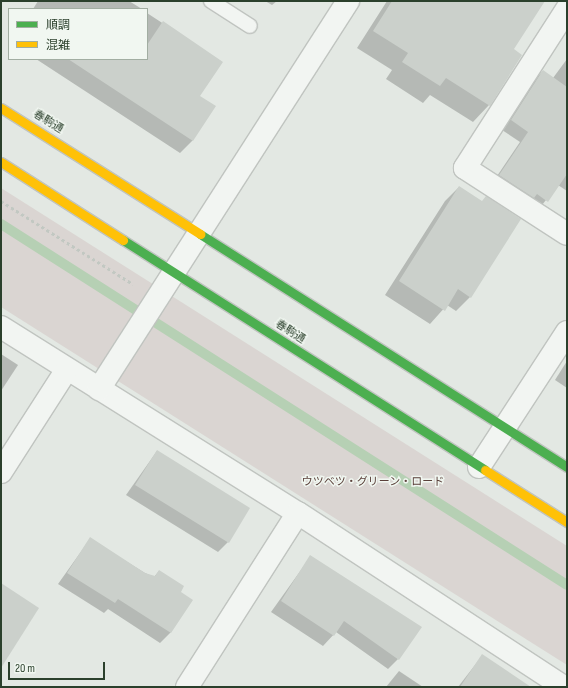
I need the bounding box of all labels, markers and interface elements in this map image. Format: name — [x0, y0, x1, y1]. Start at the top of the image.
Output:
legend — [8, 8, 148, 60]
text: 順調 — [46, 18, 70, 33]
text: 混雑 — [46, 38, 70, 53]
street label: 春駒通 — [31, 108, 65, 136]
street label: 春駒通 — [273, 317, 307, 347]
park label: ウツベツ・グリーン・ロード — [302, 475, 444, 489]
scale bar — [10, 654, 107, 680]
text: 20 m — [15, 661, 35, 676]

